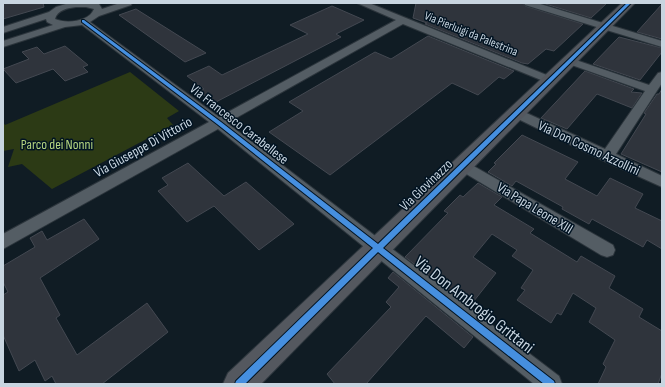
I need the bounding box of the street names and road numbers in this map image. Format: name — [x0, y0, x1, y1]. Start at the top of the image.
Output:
street label: Via Pierluigi da Palestrina — [422, 8, 520, 60]
street label: Via Francesco Carabellese — [186, 80, 292, 168]
street label: Via Giuseppe Di Vittorio — [91, 113, 195, 181]
street label: Via Don Cosmo Azzollini — [535, 117, 643, 179]
street label: Via Giovinazzo — [396, 156, 456, 214]
street label: Via Papa Leone XIII — [494, 179, 576, 237]
street label: Via Don Ambrogio Grittani — [410, 252, 538, 358]

